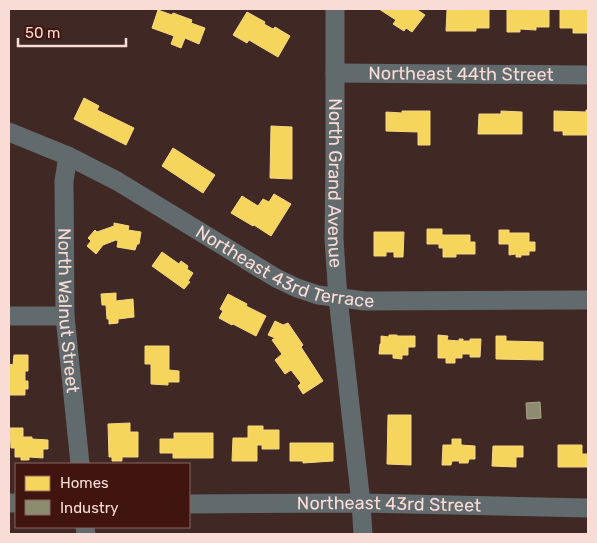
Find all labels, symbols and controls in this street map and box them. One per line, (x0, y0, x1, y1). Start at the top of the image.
scale bar (18, 15, 125, 47)
text: 50 m (25, 24, 60, 42)
street label: Northeast 44th Street (368, 62, 554, 86)
street label: North Grand Avenue (323, 98, 347, 269)
street label: Northeast 43rd Terrace (192, 221, 374, 312)
street label: North Walnut Street (53, 228, 84, 394)
legend (15, 463, 190, 528)
text: Homes (60, 474, 109, 492)
street label: Northeast 43rd Street (297, 492, 481, 517)
text: Industry (60, 499, 119, 517)

